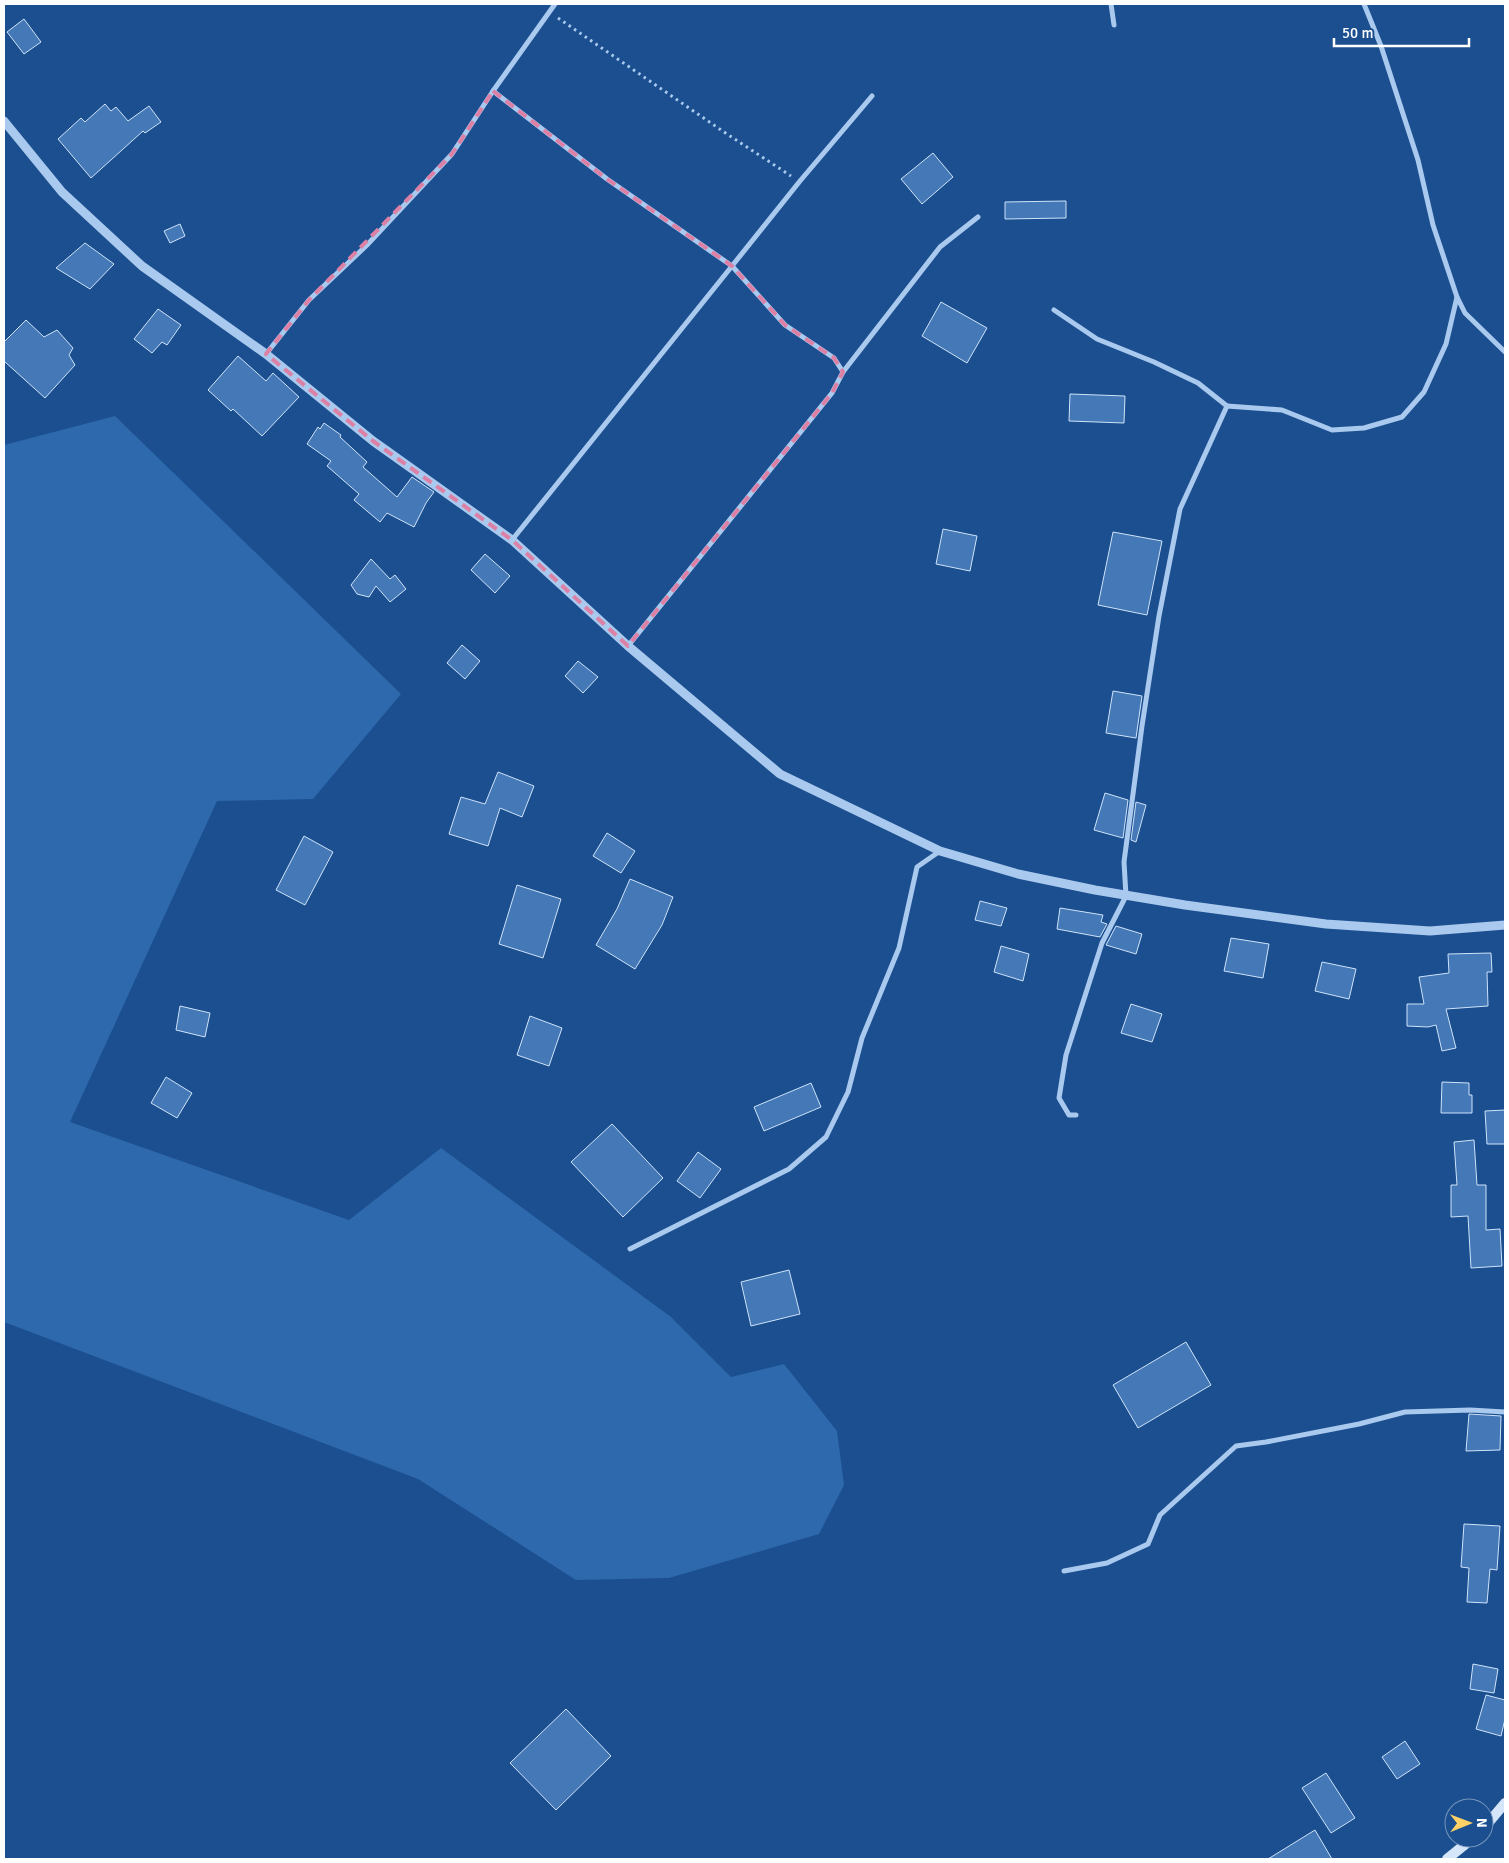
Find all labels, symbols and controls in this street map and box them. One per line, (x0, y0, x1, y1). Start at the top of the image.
scale bar (1334, 15, 1469, 47)
text: 50 m (1342, 24, 1373, 42)
north arrow (1444, 1798, 1494, 1848)
text: N (1473, 1818, 1490, 1828)

